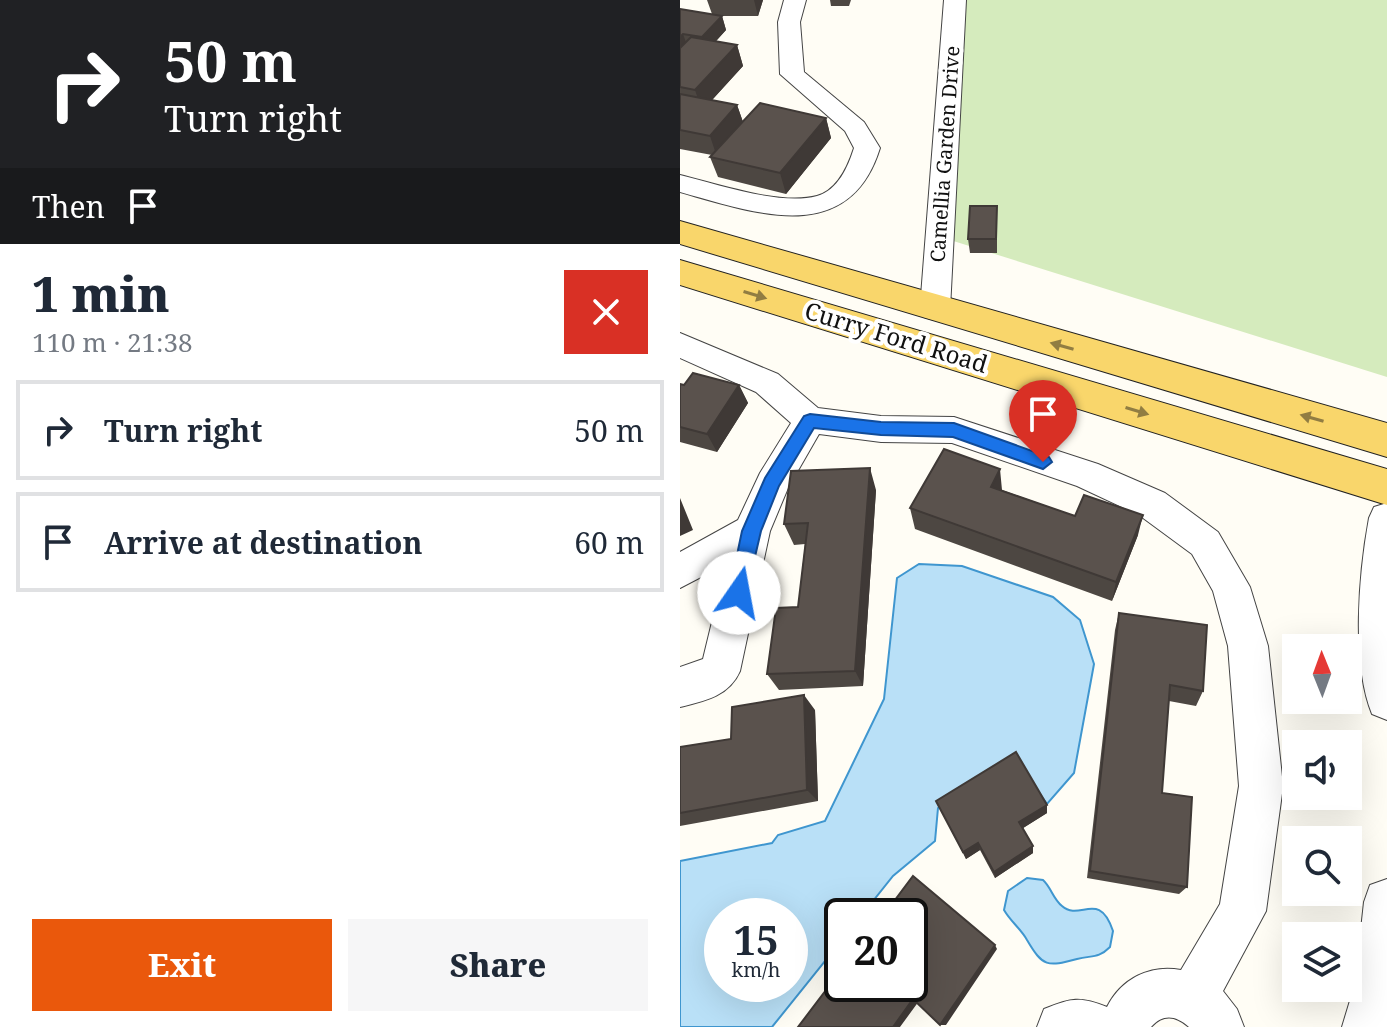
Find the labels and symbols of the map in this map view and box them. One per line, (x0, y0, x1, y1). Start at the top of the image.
street label: Camellia Garden Drive (923, 45, 966, 263)
one-way arrow (743, 289, 767, 302)
street label: Curry Ford Road (801, 293, 992, 380)
one-way arrow (1050, 339, 1074, 352)
pin (1009, 380, 1077, 462)
one-way arrow (1126, 405, 1150, 418)
one-way arrow (1300, 411, 1324, 424)
position arrow (697, 551, 781, 635)
north arrow (1282, 634, 1362, 714)
speed limit sign: 20 (824, 898, 928, 1002)

